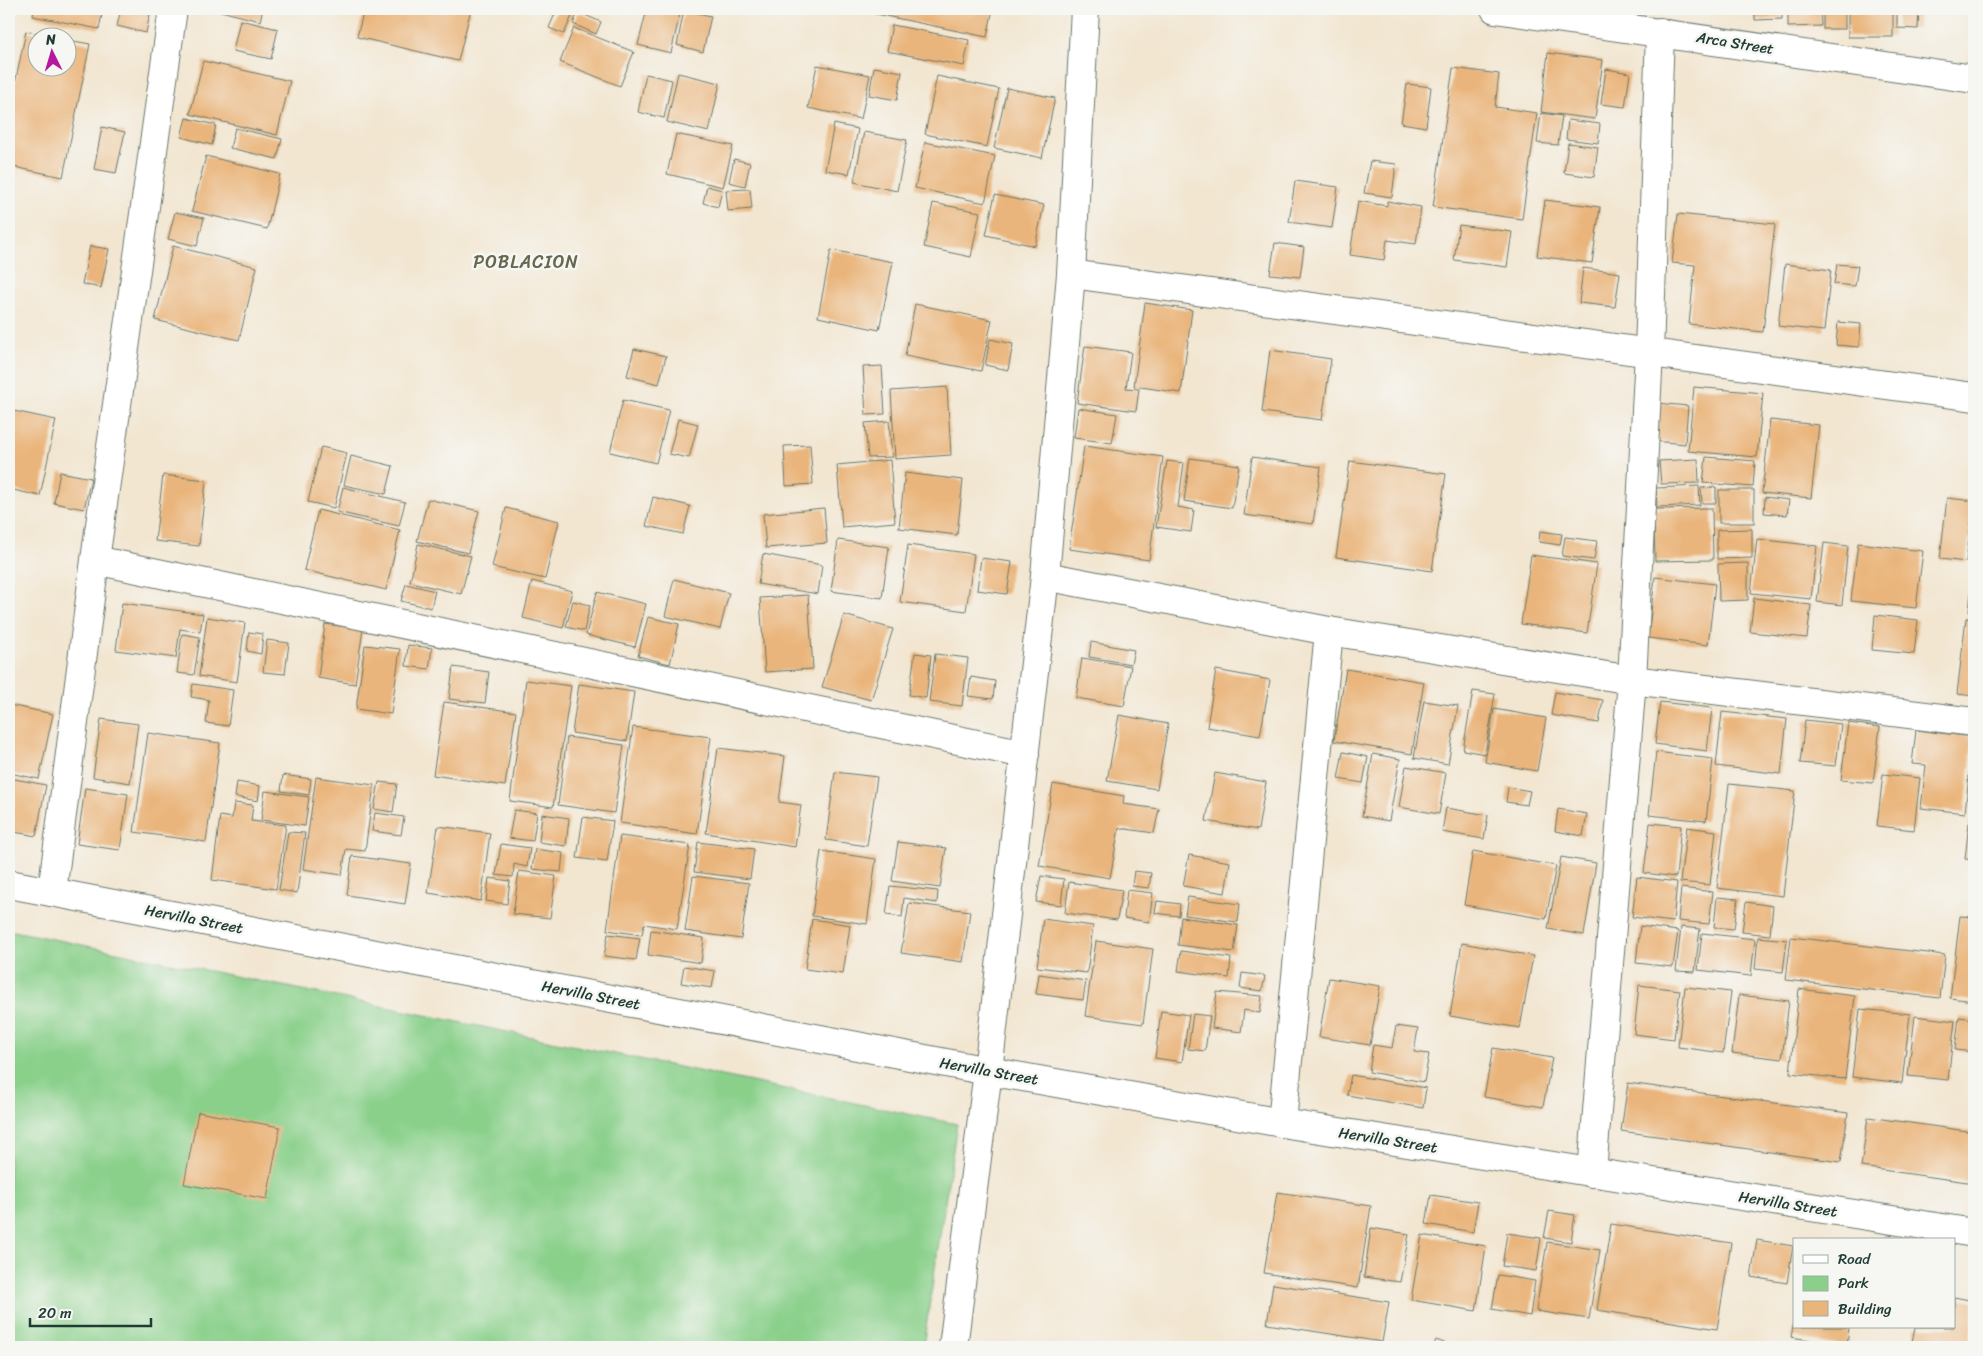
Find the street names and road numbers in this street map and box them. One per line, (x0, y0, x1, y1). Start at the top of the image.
street label: Arca Street (1693, 24, 1776, 62)
street label: Hervilla Street (143, 897, 246, 941)
street label: Hervilla Street (540, 973, 643, 1017)
street label: Hervilla Street (938, 1050, 1041, 1093)
street label: Hervilla Street (1337, 1119, 1440, 1161)
street label: Hervilla Street (1737, 1183, 1840, 1225)

